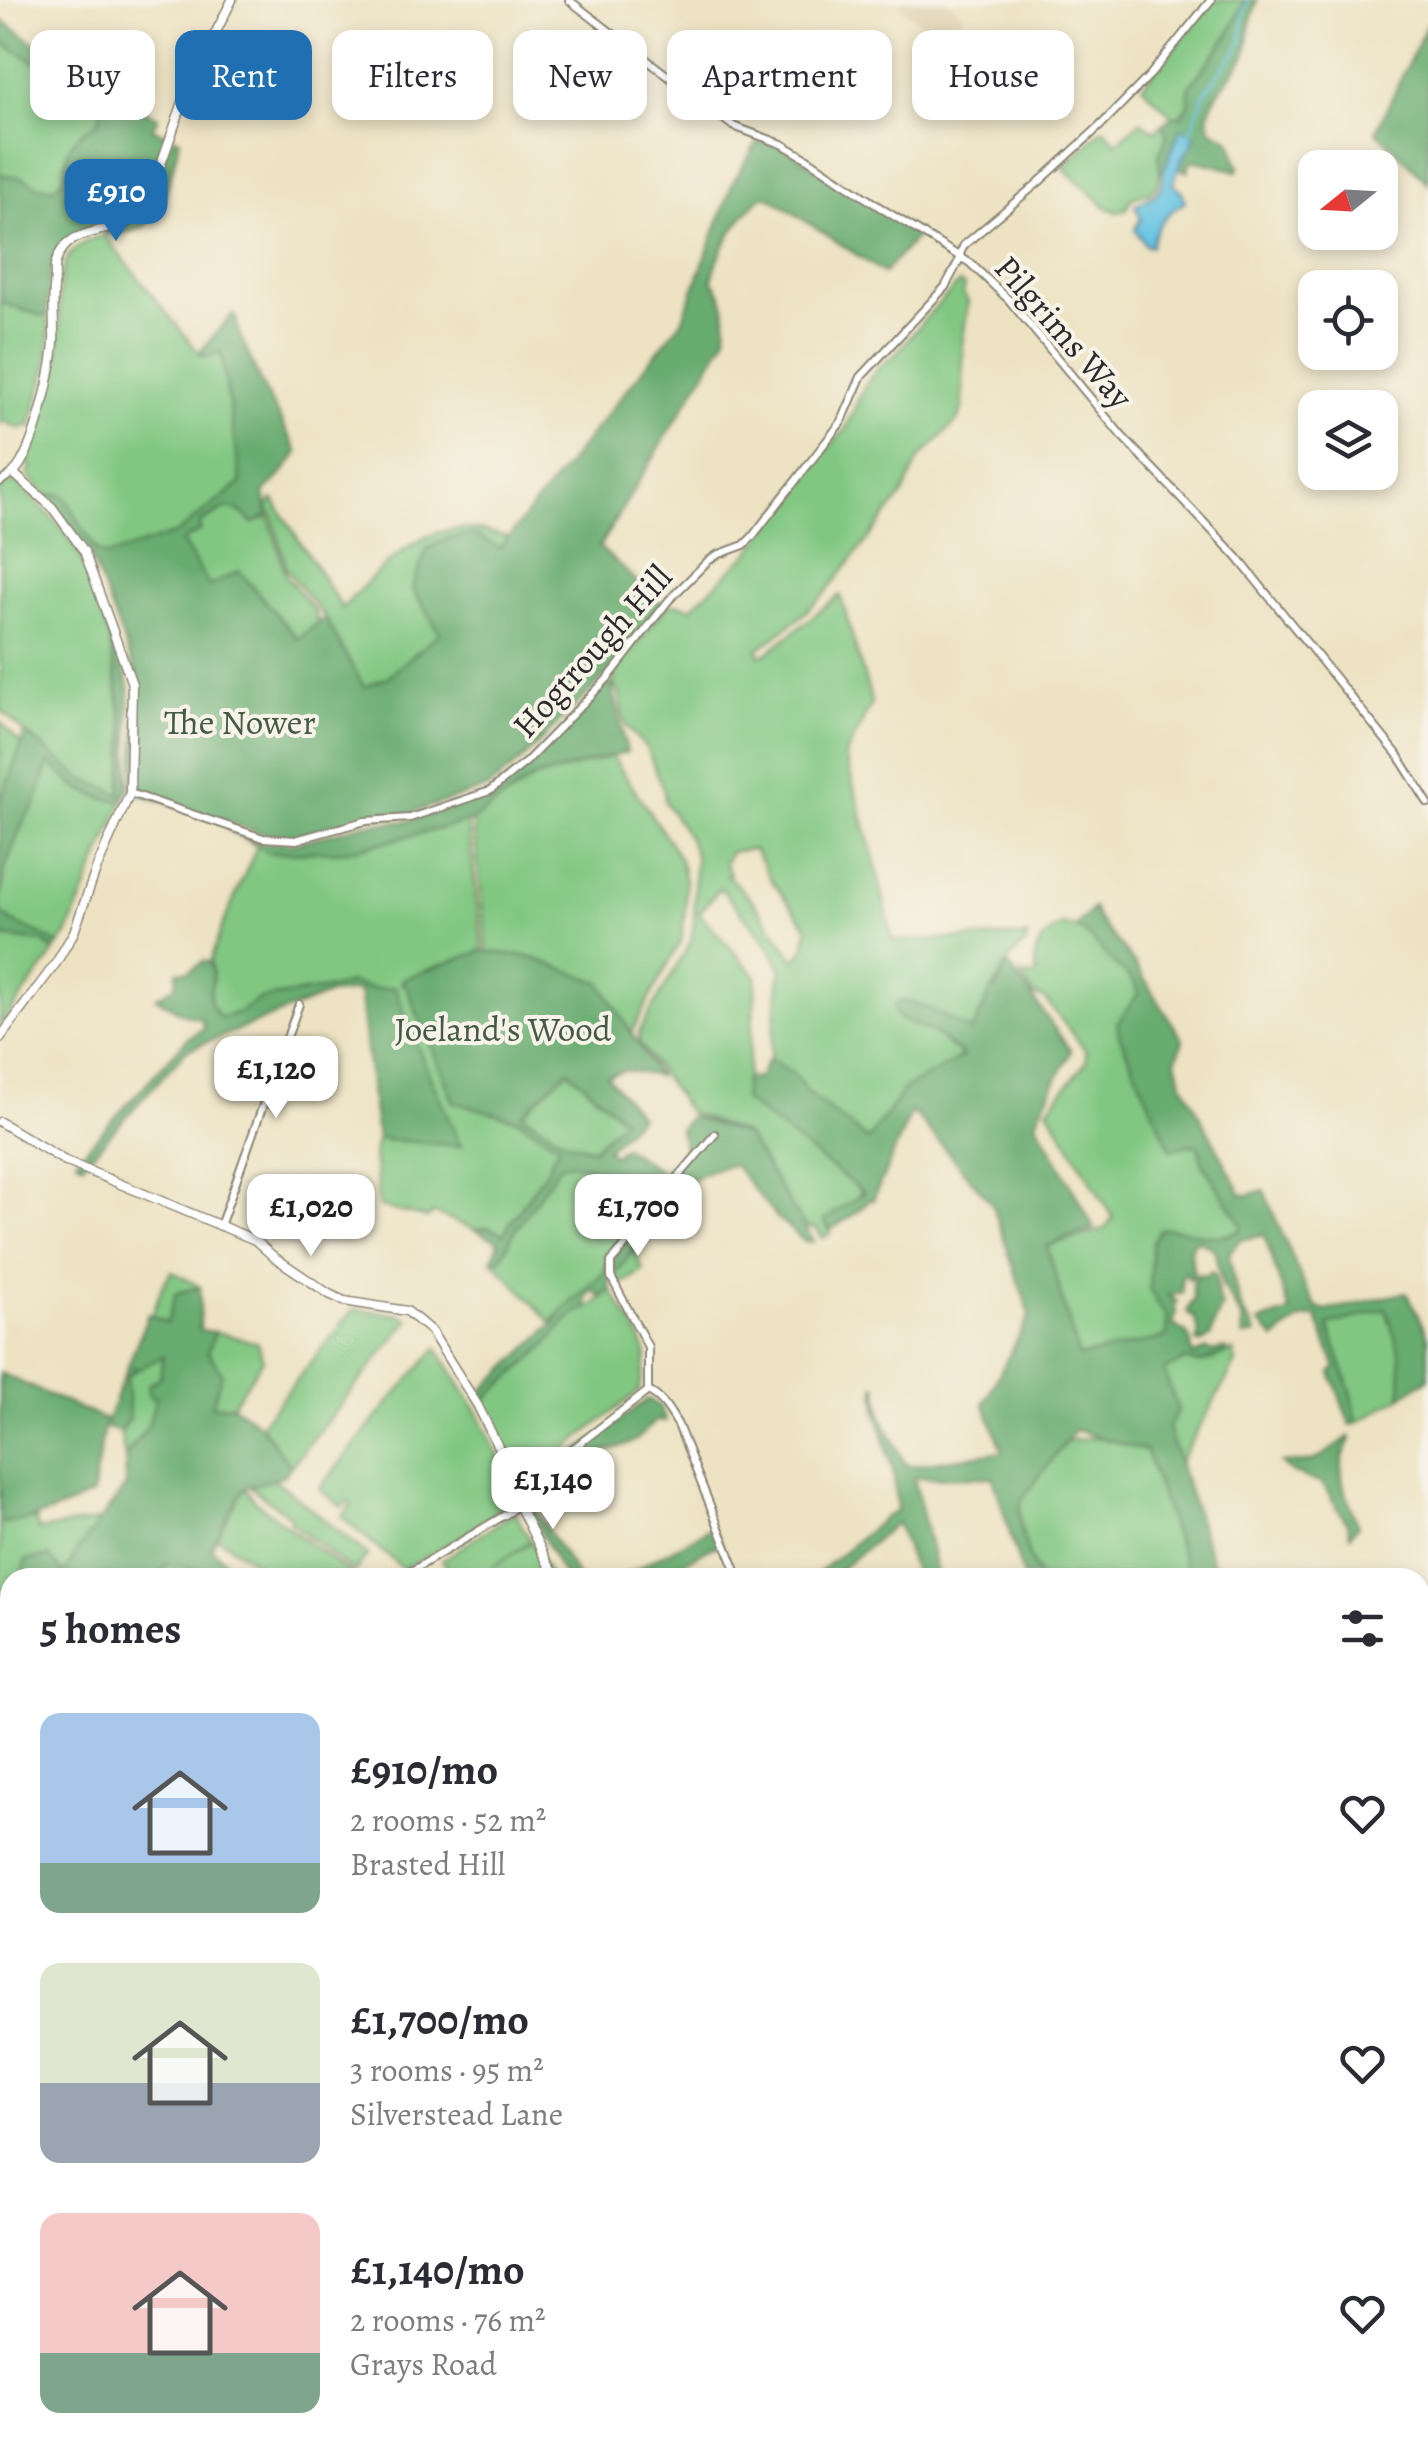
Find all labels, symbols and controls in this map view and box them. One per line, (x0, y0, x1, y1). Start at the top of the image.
chip: Buy (30, 30, 155, 120)
chip: Rent (175, 30, 312, 120)
chip: Filters (332, 30, 493, 120)
chip: New (513, 30, 647, 120)
chip: Apartment (667, 30, 892, 120)
chip: House (912, 30, 1074, 120)
north arrow (1298, 150, 1398, 250)
map controls (1298, 150, 1398, 490)
pin: £910 (57, 159, 175, 244)
text: £910 (87, 169, 145, 213)
street label: Pilgrims Way (984, 245, 1144, 419)
button: locate (1298, 270, 1398, 370)
button: layers (1298, 390, 1398, 490)
street label: Hogtrough Hill (501, 554, 683, 748)
park label: The Nower (164, 698, 316, 746)
park label: Joeland's Wood (395, 1005, 612, 1053)
pin: £1,120 (195, 1036, 357, 1121)
text: £1,120 (236, 1046, 316, 1090)
pin: £1,020 (230, 1174, 392, 1259)
pin: £1,700 (557, 1174, 719, 1259)
text: £1,020 (269, 1184, 353, 1228)
text: £1,700 (597, 1184, 679, 1228)
pin: £1,140 (472, 1447, 634, 1532)
text: £1,140 (513, 1457, 593, 1501)
text: 5 homes (40, 1600, 181, 1657)
icon: filters (1335, 1601, 1390, 1656)
text: £910/mo (350, 1741, 498, 1798)
icon: home (120, 1753, 240, 1873)
icon: heart (1335, 1786, 1390, 1841)
text: 2 rooms · 52 m² (350, 1798, 546, 1842)
text: Brasted Hill (350, 1842, 505, 1886)
text: £1,700/mo (350, 1991, 529, 2048)
icon: home (120, 2003, 240, 2123)
icon: heart (1335, 2036, 1390, 2091)
text: 3 rooms · 95 m² (350, 2048, 544, 2092)
text: Silverstead Lane (350, 2092, 563, 2136)
text: £1,140/mo (350, 2241, 525, 2298)
icon: home (120, 2253, 240, 2373)
icon: heart (1335, 2286, 1390, 2341)
text: 2 rooms · 76 m² (350, 2298, 546, 2342)
text: Grays Road (350, 2342, 497, 2386)

